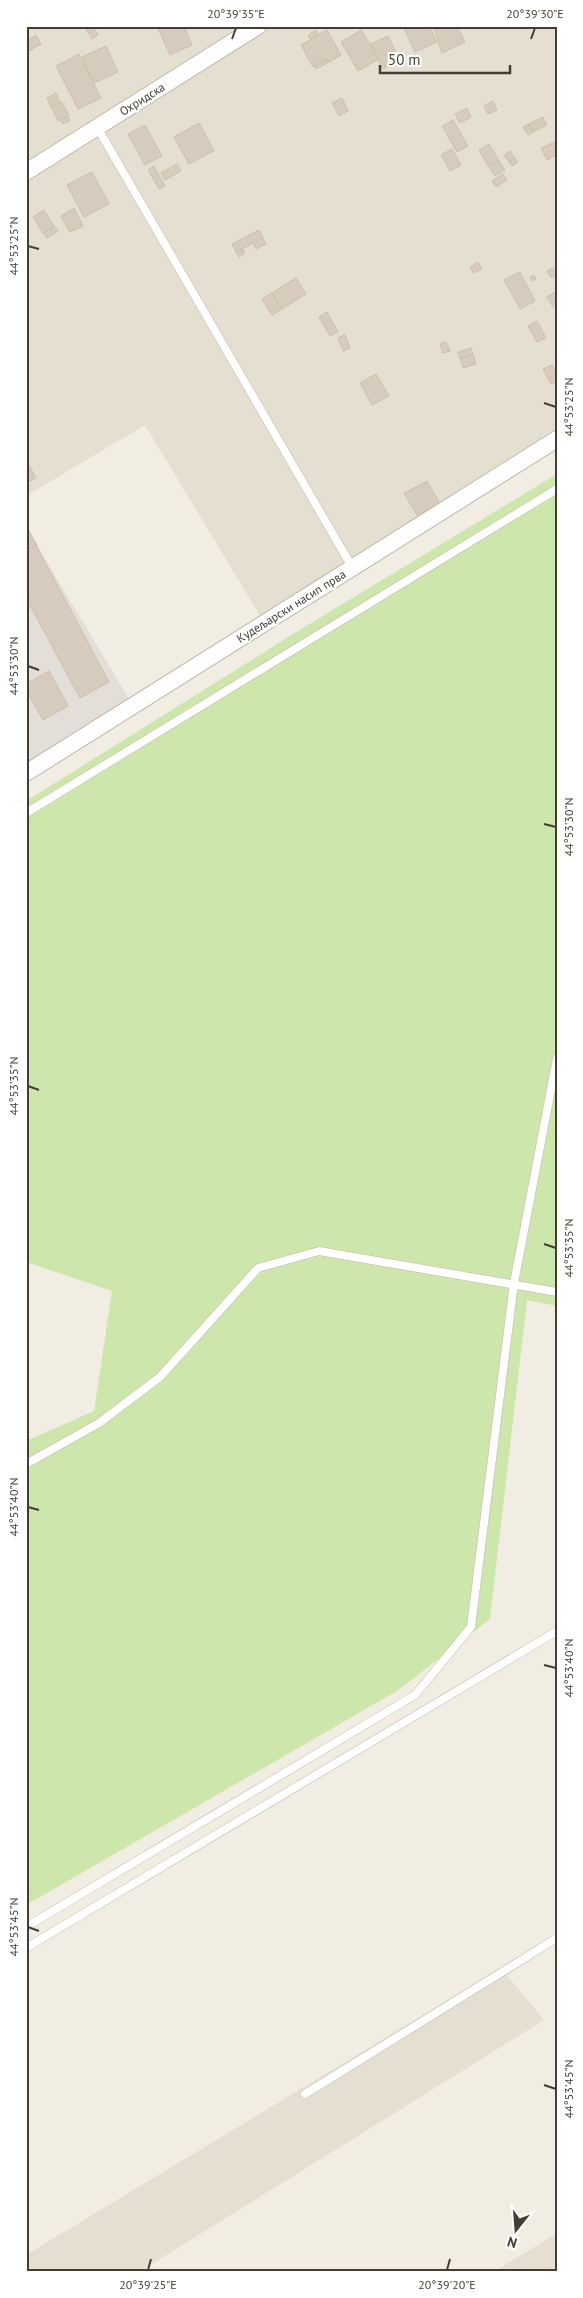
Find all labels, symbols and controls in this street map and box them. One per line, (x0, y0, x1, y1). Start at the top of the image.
text: 20°39'35"E (207, 6, 265, 21)
text: 20°39'30"E (506, 6, 564, 21)
scale bar (380, 42, 510, 74)
text: 50 m (388, 50, 421, 69)
street label: Охридска (117, 79, 168, 119)
text: 44°53'25"N (6, 216, 21, 276)
text: 44°53'25"N (561, 377, 576, 437)
street label: Кудељарски насип прва (234, 566, 348, 646)
text: 44°53'30"N (6, 636, 21, 696)
text: 44°53'30"N (561, 797, 576, 857)
text: 44°53'35"N (6, 1056, 21, 1116)
text: 44°53'35"N (561, 1218, 576, 1278)
text: 44°53'40"N (6, 1477, 21, 1537)
text: 44°53'40"N (561, 1638, 576, 1698)
text: 44°53'45"N (6, 1897, 21, 1957)
text: 44°53'45"N (561, 2059, 576, 2119)
north arrow (490, 2206, 540, 2256)
text: N (505, 2232, 519, 2252)
text: 20°39'25"E (119, 2277, 177, 2292)
text: 20°39'20"E (418, 2277, 476, 2292)

